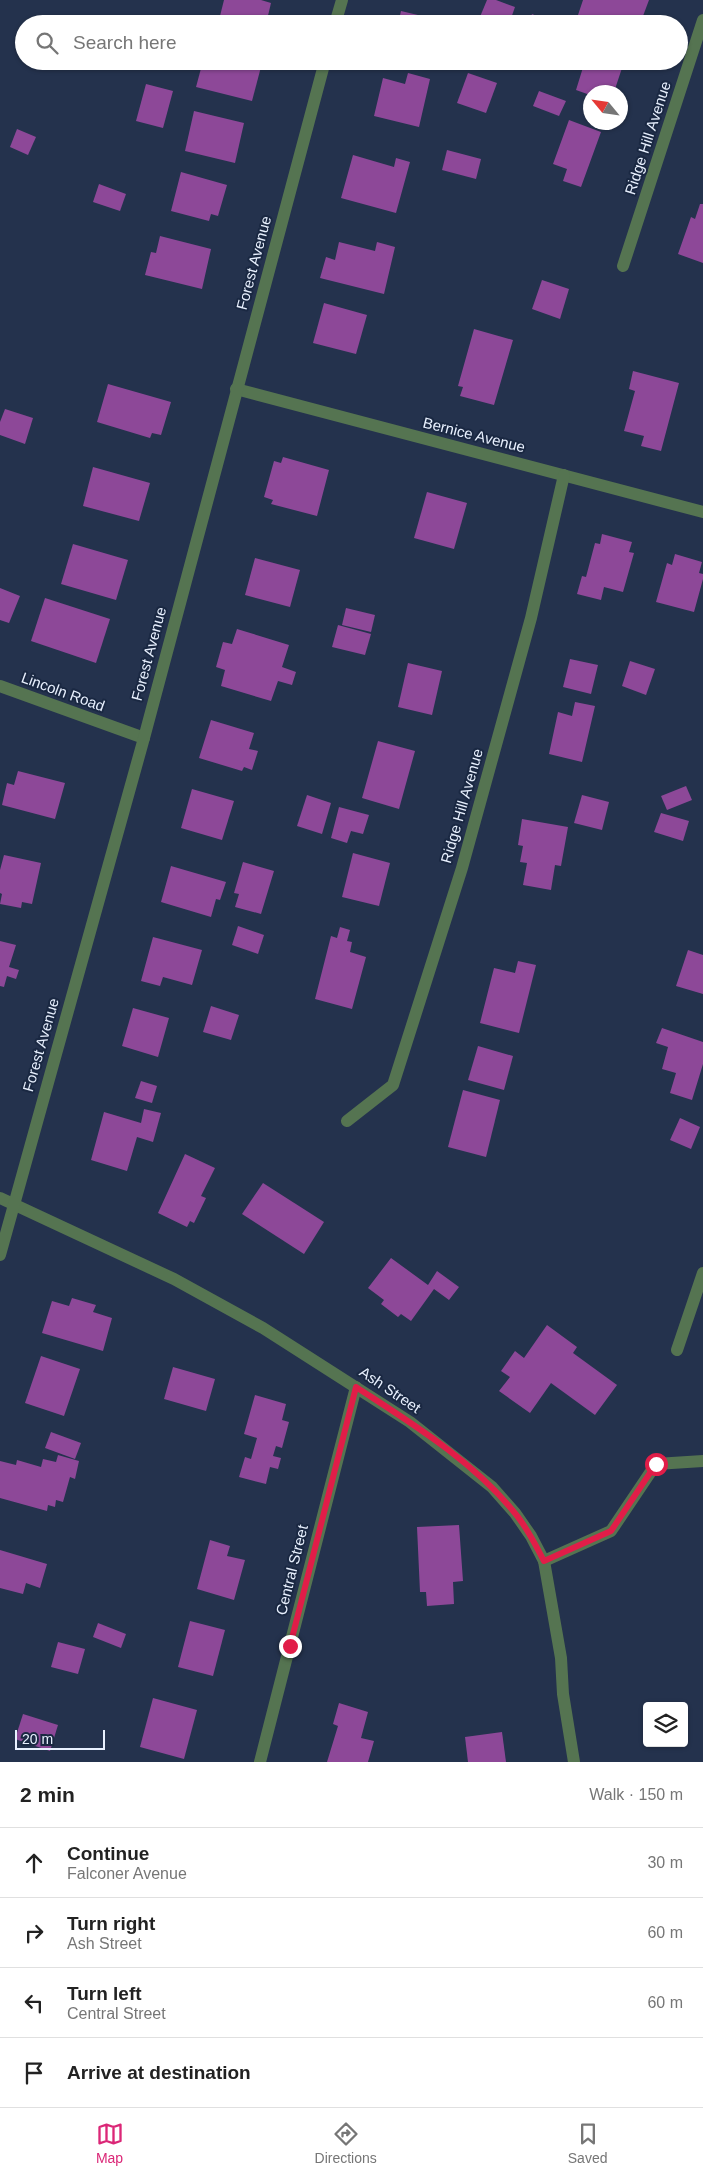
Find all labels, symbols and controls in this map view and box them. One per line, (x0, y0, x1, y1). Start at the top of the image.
search box (15, 15, 688, 70)
icon: search (33, 29, 61, 57)
text: Search here (73, 32, 177, 53)
street label: Ridge Hill Avenue (621, 79, 674, 197)
north arrow (583, 85, 628, 130)
street label: Forest Avenue (233, 214, 274, 312)
street label: Bernice Avenue (421, 414, 527, 455)
street label: Forest Avenue (128, 605, 169, 703)
street label: Lincoln Road (19, 669, 107, 714)
street label: Ridge Hill Avenue (437, 747, 486, 865)
street label: Forest Avenue (19, 996, 62, 1094)
street label: Ash Street (356, 1363, 425, 1417)
route start (645, 1453, 668, 1476)
street label: Central Street (272, 1522, 311, 1617)
route end (279, 1635, 302, 1658)
map controls (643, 1702, 688, 1747)
button: layers (643, 1702, 688, 1747)
scale bar (15, 1727, 105, 1750)
text: 20 m (22, 1731, 53, 1747)
text: 2 min (20, 1783, 75, 1806)
text: Walk · 150 m (589, 1786, 683, 1803)
text: Continue (67, 1843, 149, 1864)
icon: ahead (20, 1849, 48, 1877)
text: 30 m (647, 1854, 683, 1871)
text: Falconer Avenue (67, 1865, 187, 1882)
text: Turn right (67, 1913, 155, 1934)
icon: right (20, 1919, 48, 1947)
text: 60 m (647, 1924, 683, 1941)
text: Ash Street (67, 1935, 142, 1952)
text: Turn left (67, 1983, 142, 2004)
icon: left (20, 1989, 48, 2017)
text: 60 m (647, 1994, 683, 2011)
text: Central Street (67, 2005, 166, 2022)
icon: arrive (20, 2059, 48, 2087)
text: Arrive at destination (67, 2062, 251, 2083)
tab: Map (96, 2120, 124, 2166)
tab: Directions (315, 2120, 377, 2166)
tab: Saved (568, 2120, 607, 2166)

